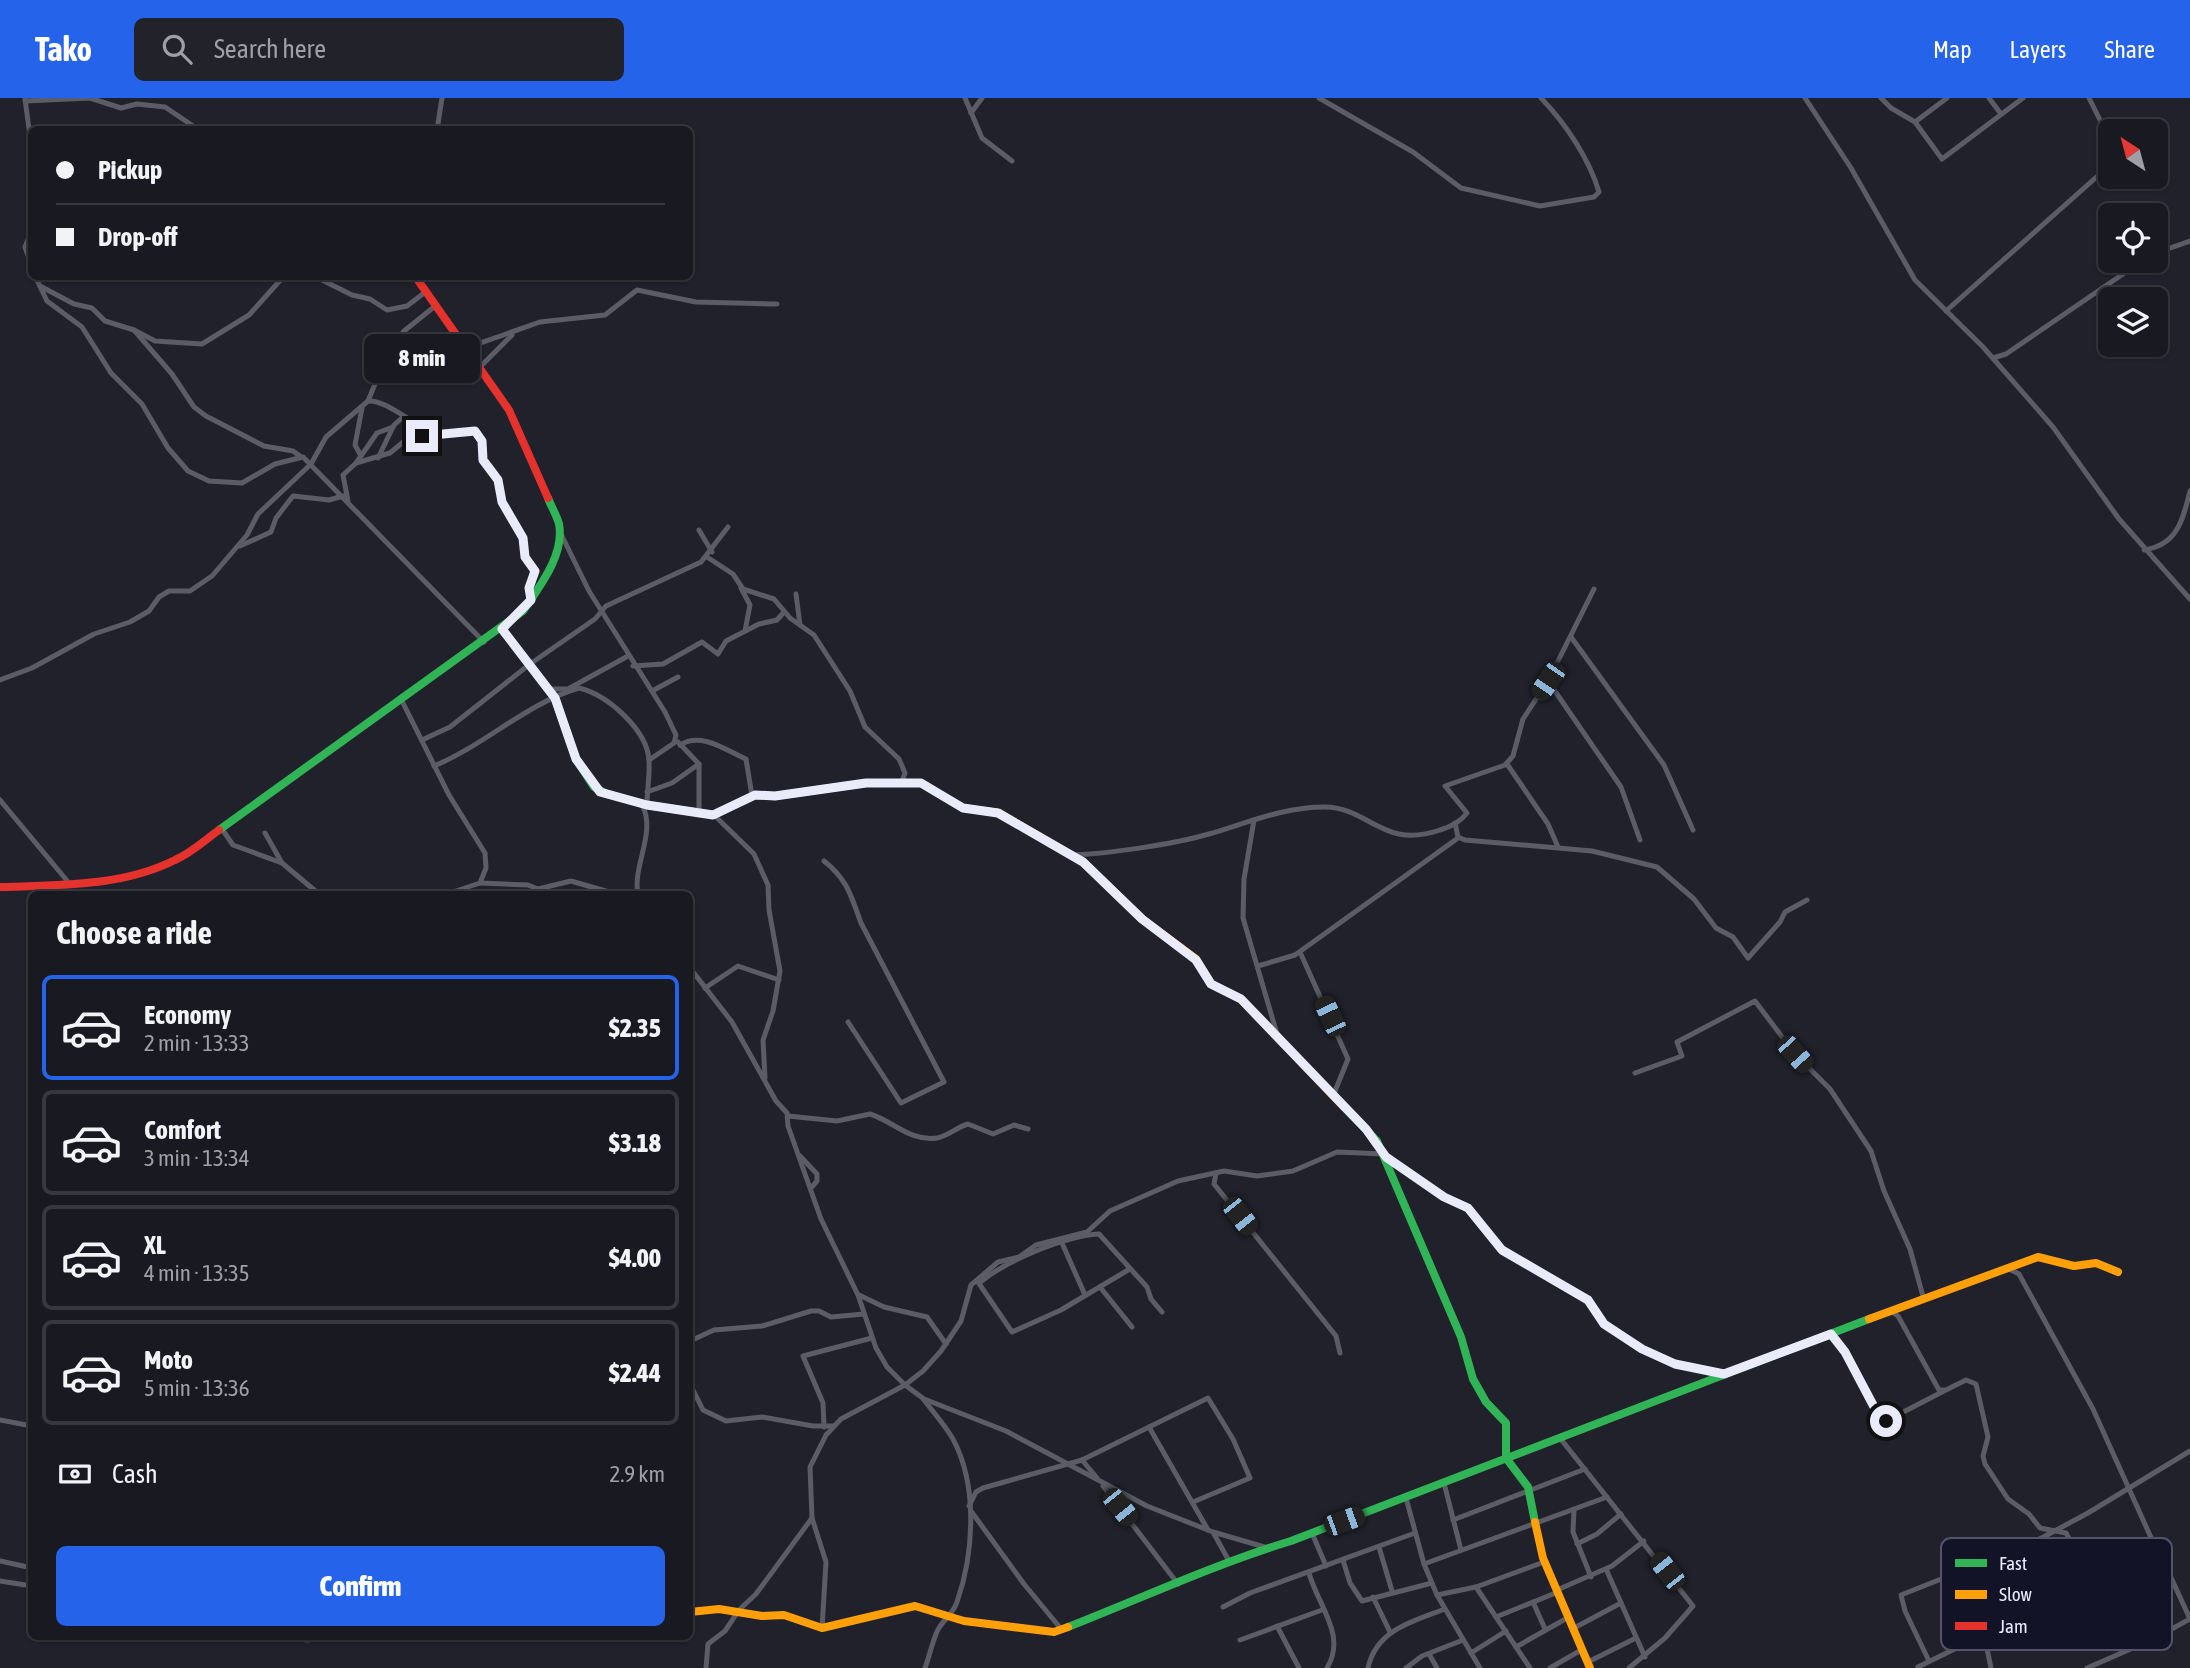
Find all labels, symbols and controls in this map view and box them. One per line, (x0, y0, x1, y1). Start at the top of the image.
search box (134, 18, 624, 81)
text: Tako (35, 30, 92, 68)
icon: search (158, 30, 196, 68)
text: Search here (214, 34, 326, 64)
text: Map (1933, 36, 1972, 63)
text: Layers (2010, 36, 2066, 63)
text: Share (2104, 36, 2155, 63)
north arrow (2098, 119, 2168, 189)
map controls (2098, 119, 2168, 357)
text: Pickup (98, 155, 162, 185)
button: locate (2098, 203, 2168, 273)
text: Drop-off (98, 222, 178, 252)
button: layers (2098, 287, 2168, 357)
callout: 8 min (364, 334, 480, 384)
text: 8 min (399, 345, 445, 371)
route end (406, 420, 438, 452)
car (1528, 658, 1569, 704)
text: Choose a ride (56, 914, 212, 951)
car (1312, 993, 1349, 1039)
icon: car (60, 996, 123, 1059)
text: Economy (144, 1000, 231, 1030)
text: $2.35 (609, 1013, 661, 1043)
text: 2 min · 13:33 (144, 1030, 250, 1056)
car (1774, 1031, 1817, 1077)
icon: car (60, 1111, 123, 1174)
text: Comfort (144, 1115, 221, 1145)
text: $3.18 (609, 1128, 661, 1158)
text: 3 min · 13:34 (144, 1145, 250, 1171)
car (1219, 1193, 1262, 1239)
icon: car (60, 1226, 123, 1289)
text: XL (144, 1230, 166, 1260)
text: $4.00 (609, 1243, 661, 1273)
text: 4 min · 13:35 (144, 1260, 250, 1286)
icon: car (60, 1341, 123, 1404)
text: Moto (144, 1345, 193, 1375)
text: $2.44 (609, 1358, 661, 1388)
text: 5 min · 13:36 (144, 1375, 250, 1401)
route start (1870, 1405, 1902, 1437)
icon: cash (56, 1455, 94, 1493)
text: Cash (112, 1459, 158, 1489)
text: 2.9 km (609, 1461, 665, 1487)
car (1099, 1484, 1142, 1530)
car (1321, 1504, 1368, 1538)
legend (1941, 1538, 2172, 1650)
button: Confirm (56, 1546, 665, 1626)
car (1646, 1548, 1689, 1594)
text: Fast (1999, 1552, 2027, 1574)
text: Slow (1999, 1583, 2033, 1605)
text: Jam (1999, 1615, 2028, 1637)

